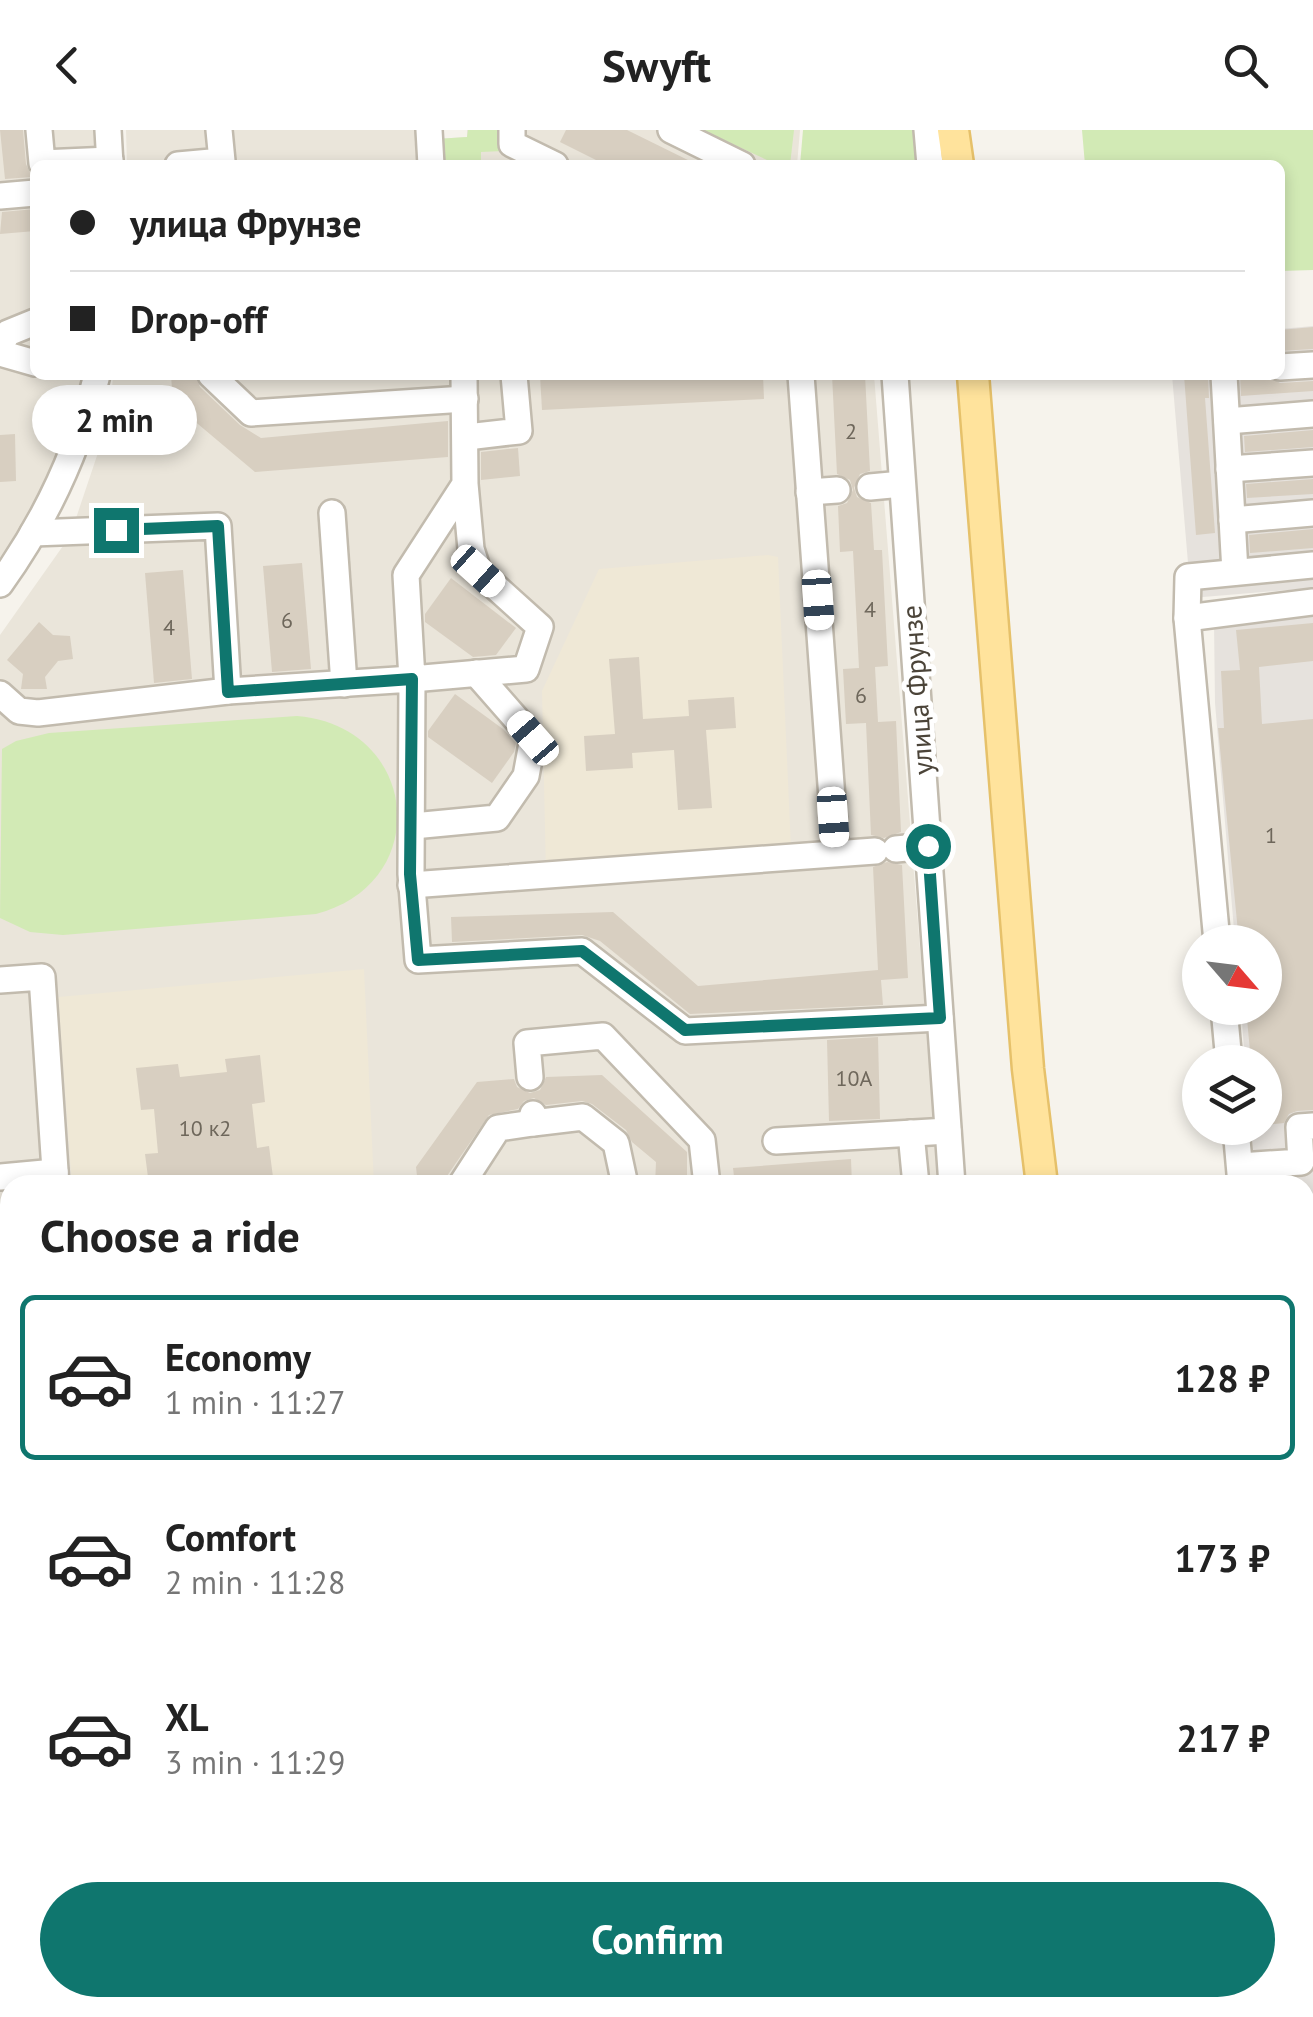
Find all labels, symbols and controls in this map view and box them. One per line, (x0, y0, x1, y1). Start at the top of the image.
text: Swyft (602, 36, 711, 94)
icon: back (40, 38, 95, 93)
icon: search (1218, 38, 1273, 93)
text: улица Фрунзе (130, 198, 362, 247)
text: Drop-off (130, 294, 267, 343)
callout: 2 min (34, 385, 198, 455)
text: 2 min (75, 399, 154, 441)
house number: 2 (845, 417, 857, 445)
route end (94, 508, 139, 553)
car (446, 540, 510, 602)
car (801, 569, 835, 631)
house number: 4 (864, 595, 876, 623)
street label: улица Фрунзе (892, 604, 941, 776)
house number: 6 (281, 606, 293, 634)
house number: 4 (163, 613, 175, 641)
house number: 6 (855, 681, 867, 709)
car (502, 706, 564, 770)
car (816, 786, 850, 848)
house number: 1 (1265, 821, 1277, 849)
route start (906, 824, 951, 869)
north arrow (1182, 925, 1282, 1025)
map controls (1182, 925, 1282, 1145)
button: layers (1182, 1045, 1282, 1145)
house number: 10А (836, 1064, 873, 1092)
house number: 10 к2 (179, 1114, 231, 1142)
text: Choose a ride (40, 1206, 300, 1264)
text: Economy (165, 1332, 311, 1381)
icon: car (45, 1333, 135, 1423)
text: 128 ₽ (1174, 1353, 1270, 1402)
text: 1 min · 11:27 (165, 1381, 345, 1423)
text: Comfort (165, 1512, 296, 1561)
icon: car (45, 1513, 135, 1603)
text: 173 ₽ (1174, 1533, 1270, 1582)
text: 2 min · 11:28 (165, 1561, 345, 1603)
text: XL (165, 1692, 209, 1741)
icon: car (45, 1693, 135, 1783)
text: 217 ₽ (1176, 1713, 1270, 1762)
text: 3 min · 11:29 (165, 1741, 345, 1783)
button: Confirm (40, 1882, 1275, 1997)

